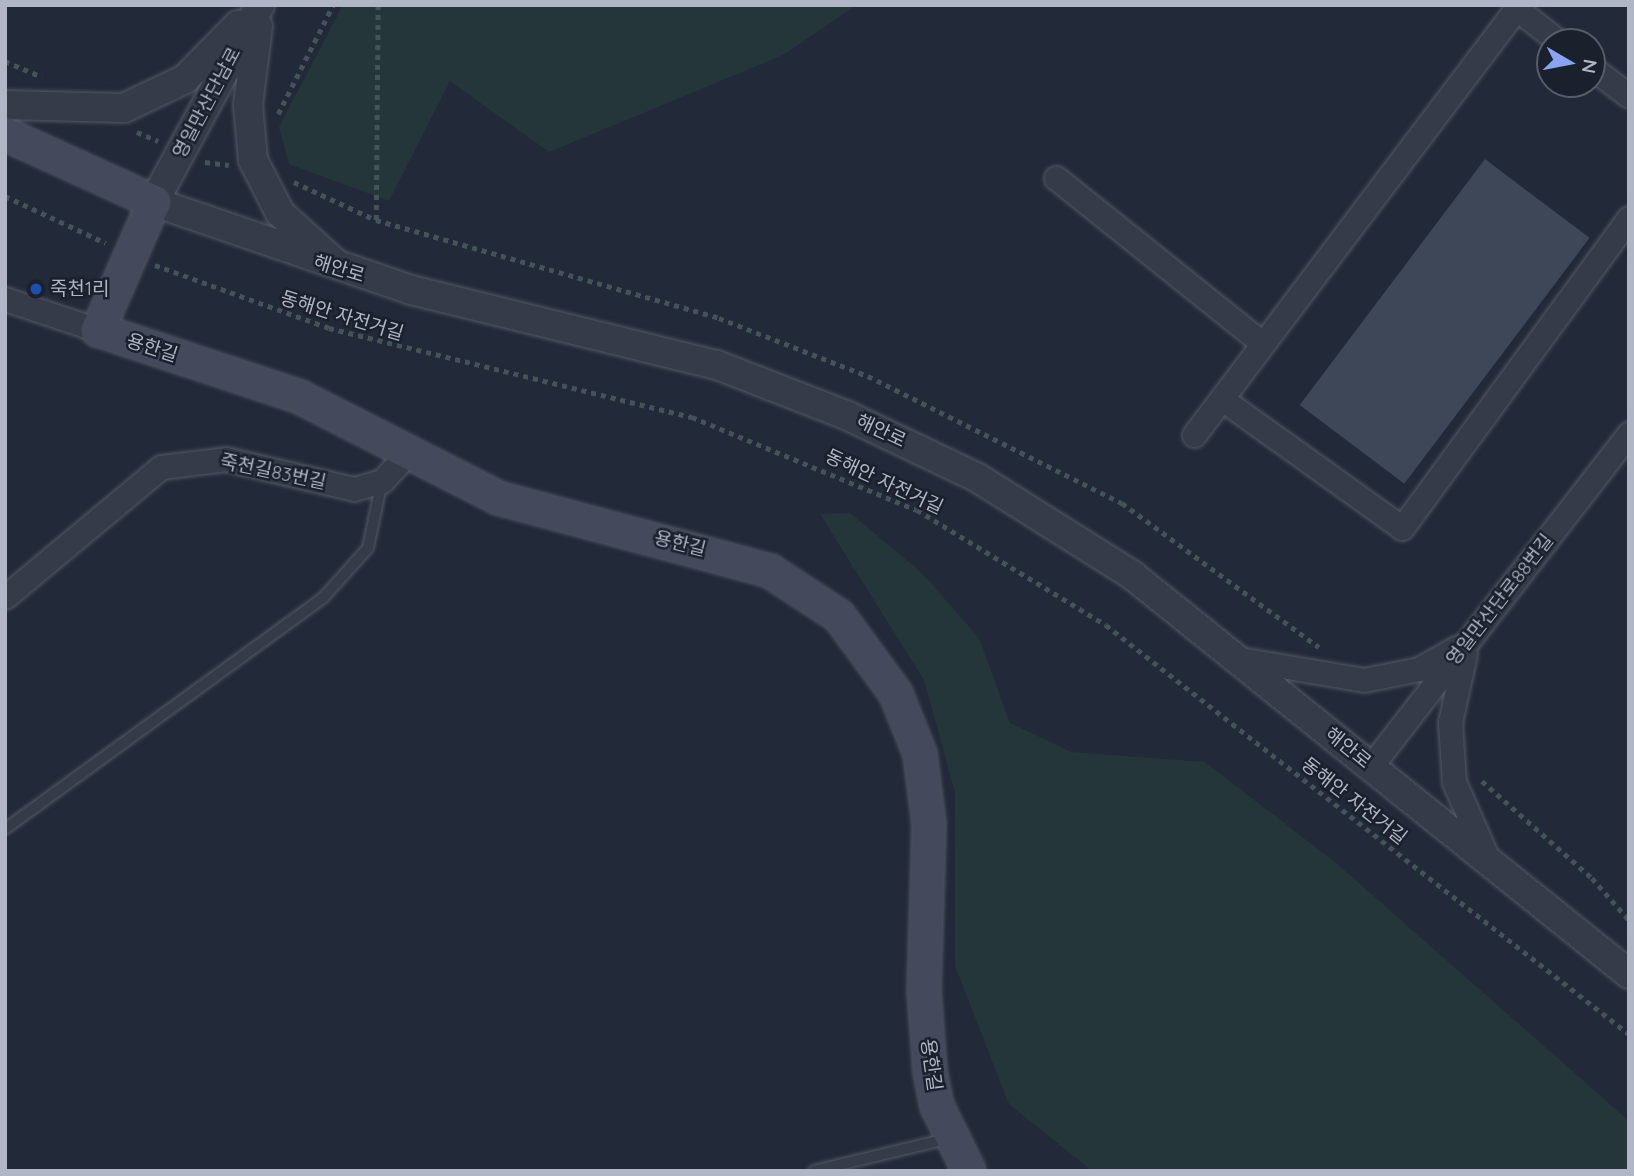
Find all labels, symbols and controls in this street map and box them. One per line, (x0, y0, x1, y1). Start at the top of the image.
north arrow (1536, 28, 1606, 98)
street label: 영일만산단남로 (168, 44, 246, 162)
text: N (1577, 57, 1603, 75)
street label: 해안로 (311, 250, 367, 288)
place label: 죽천1리 (50, 278, 109, 300)
marker: 죽천1리 (28, 281, 44, 297)
street label: 동해안 자전거길 (278, 286, 406, 346)
street label: 용한길 (124, 329, 180, 367)
street label: 해안로 (852, 410, 910, 452)
street label: 동해안 자전거길 (821, 445, 947, 519)
street label: 죽천길83번길 (218, 450, 328, 494)
street label: 용한길 (652, 527, 708, 561)
street label: 영일만산단로88번길 (1442, 530, 1558, 670)
street label: 해안로 (1320, 723, 1376, 773)
street label: 동해안 자전거길 (1297, 753, 1411, 849)
street label: 용한길 (916, 1037, 946, 1093)

